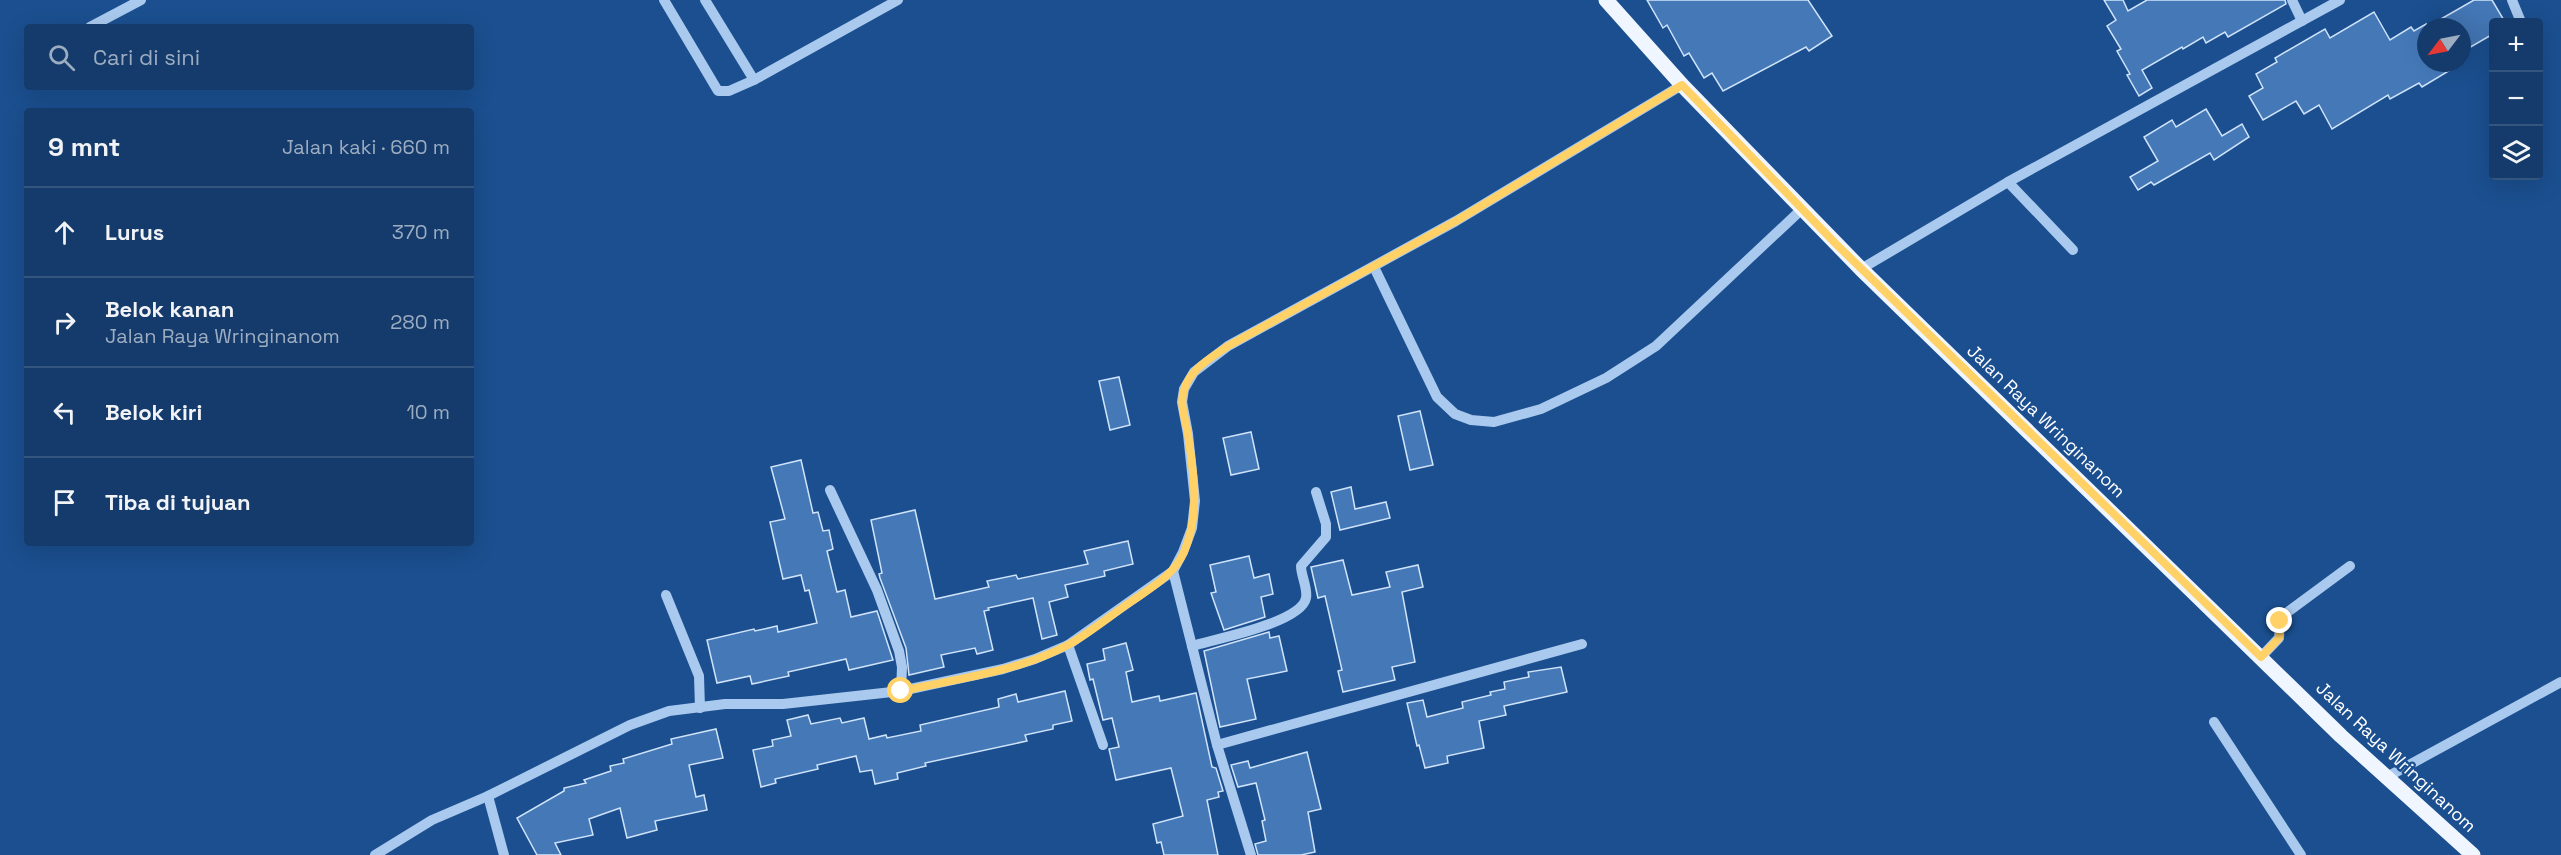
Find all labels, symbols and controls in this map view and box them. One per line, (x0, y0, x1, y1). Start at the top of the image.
north arrow (2417, 18, 2471, 72)
map controls (2489, 18, 2543, 180)
button: + (2489, 18, 2543, 72)
search box (24, 24, 474, 90)
icon: search (45, 41, 78, 74)
text: Cari di sini (93, 43, 200, 71)
button: − (2489, 72, 2543, 126)
button: layers (2489, 126, 2543, 180)
text: 9 mnt (48, 130, 120, 164)
text: Jalan kaki · 660 m (282, 134, 450, 160)
icon: ahead (48, 216, 81, 249)
text: Lurus (105, 218, 164, 246)
text: 370 m (392, 219, 450, 245)
text: Belok kanan (105, 295, 234, 323)
icon: right (48, 306, 81, 339)
text: 280 m (390, 309, 450, 335)
text: Jalan Raya Wringinanom (105, 323, 340, 349)
street label: Jalan Raya Wringinanom (1962, 339, 2130, 502)
icon: left (48, 396, 81, 429)
text: Belok kiri (105, 398, 202, 426)
text: 10 m (406, 399, 450, 425)
icon: arrive (48, 486, 81, 519)
text: Tiba di tujuan (105, 488, 251, 516)
route end (2266, 607, 2292, 633)
street label: Jalan Raya Wringinanom (2311, 676, 2481, 837)
route start (887, 677, 913, 703)

